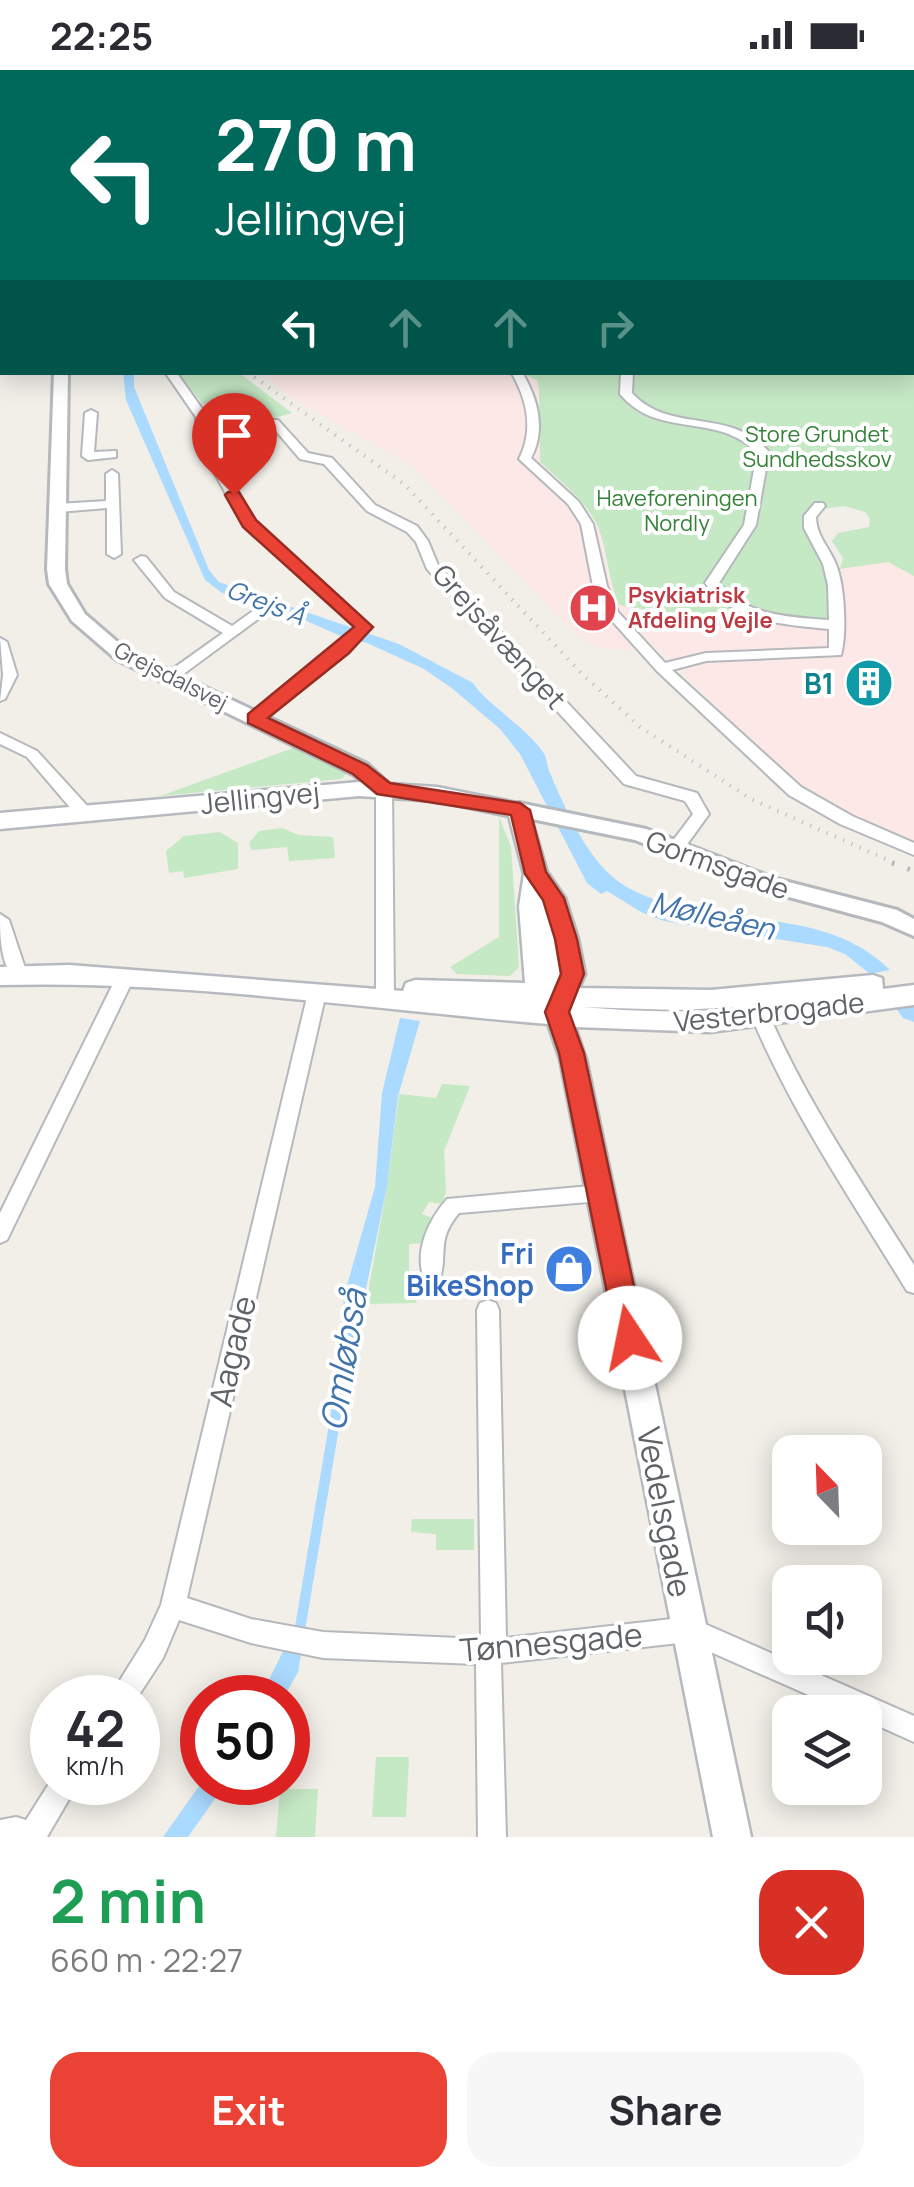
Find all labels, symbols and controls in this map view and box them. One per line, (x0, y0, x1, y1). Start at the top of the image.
text: 22:25 (50, 9, 153, 61)
text: 270 m (215, 96, 417, 192)
icon: left (50, 110, 180, 240)
text: Jellingvej (215, 187, 407, 249)
icon: left (273, 300, 328, 355)
icon: ahead (378, 300, 433, 355)
icon: ahead (483, 300, 538, 355)
icon: right (588, 300, 643, 355)
pin (192, 393, 277, 496)
icon: arrive (207, 408, 262, 463)
park label: Store Grundet Sundhedsskov (742, 419, 892, 474)
park label: Haveforeningen Nordly (597, 483, 757, 538)
street label: Grejsåvænget (425, 555, 575, 717)
water label: Grejs Å (222, 571, 311, 633)
place label: Psykiatrisk Afdeling Vejle (628, 580, 773, 635)
hospital icon: Psykiatrisk Afdeling Vejle (567, 582, 619, 634)
street label: Grejsdalsvej (109, 635, 233, 717)
building icon: B1 (843, 657, 895, 709)
place label: B1 (804, 664, 834, 702)
street label: Jellingvej (199, 772, 321, 822)
street label: Gormsgade (641, 821, 795, 907)
water label: Mølleåen (647, 881, 780, 949)
street label: Vesterbrogade (672, 982, 866, 1040)
place label: Fri BikeShop (406, 1234, 534, 1304)
shop icon: Fri BikeShop (543, 1243, 595, 1295)
water label: Omløbså (308, 1284, 378, 1434)
position arrow (578, 1286, 682, 1390)
street label: Aagade (198, 1291, 266, 1411)
street label: Vedelsgade (627, 1423, 703, 1601)
north arrow (772, 1435, 882, 1545)
map controls (772, 1435, 882, 1805)
button: sound (772, 1565, 882, 1675)
street label: Tønnesgade (458, 1612, 644, 1672)
speed limit sign: 50 (180, 1675, 310, 1805)
text: 42 (65, 1694, 125, 1762)
button: layers (772, 1695, 882, 1805)
text: km/h (66, 1748, 124, 1783)
text: 2 min (50, 1859, 206, 1941)
button: close (759, 1870, 864, 1975)
text: 660 m · 22:27 (50, 1938, 243, 1982)
button: Exit (50, 2052, 447, 2167)
button: Share (467, 2052, 864, 2167)

